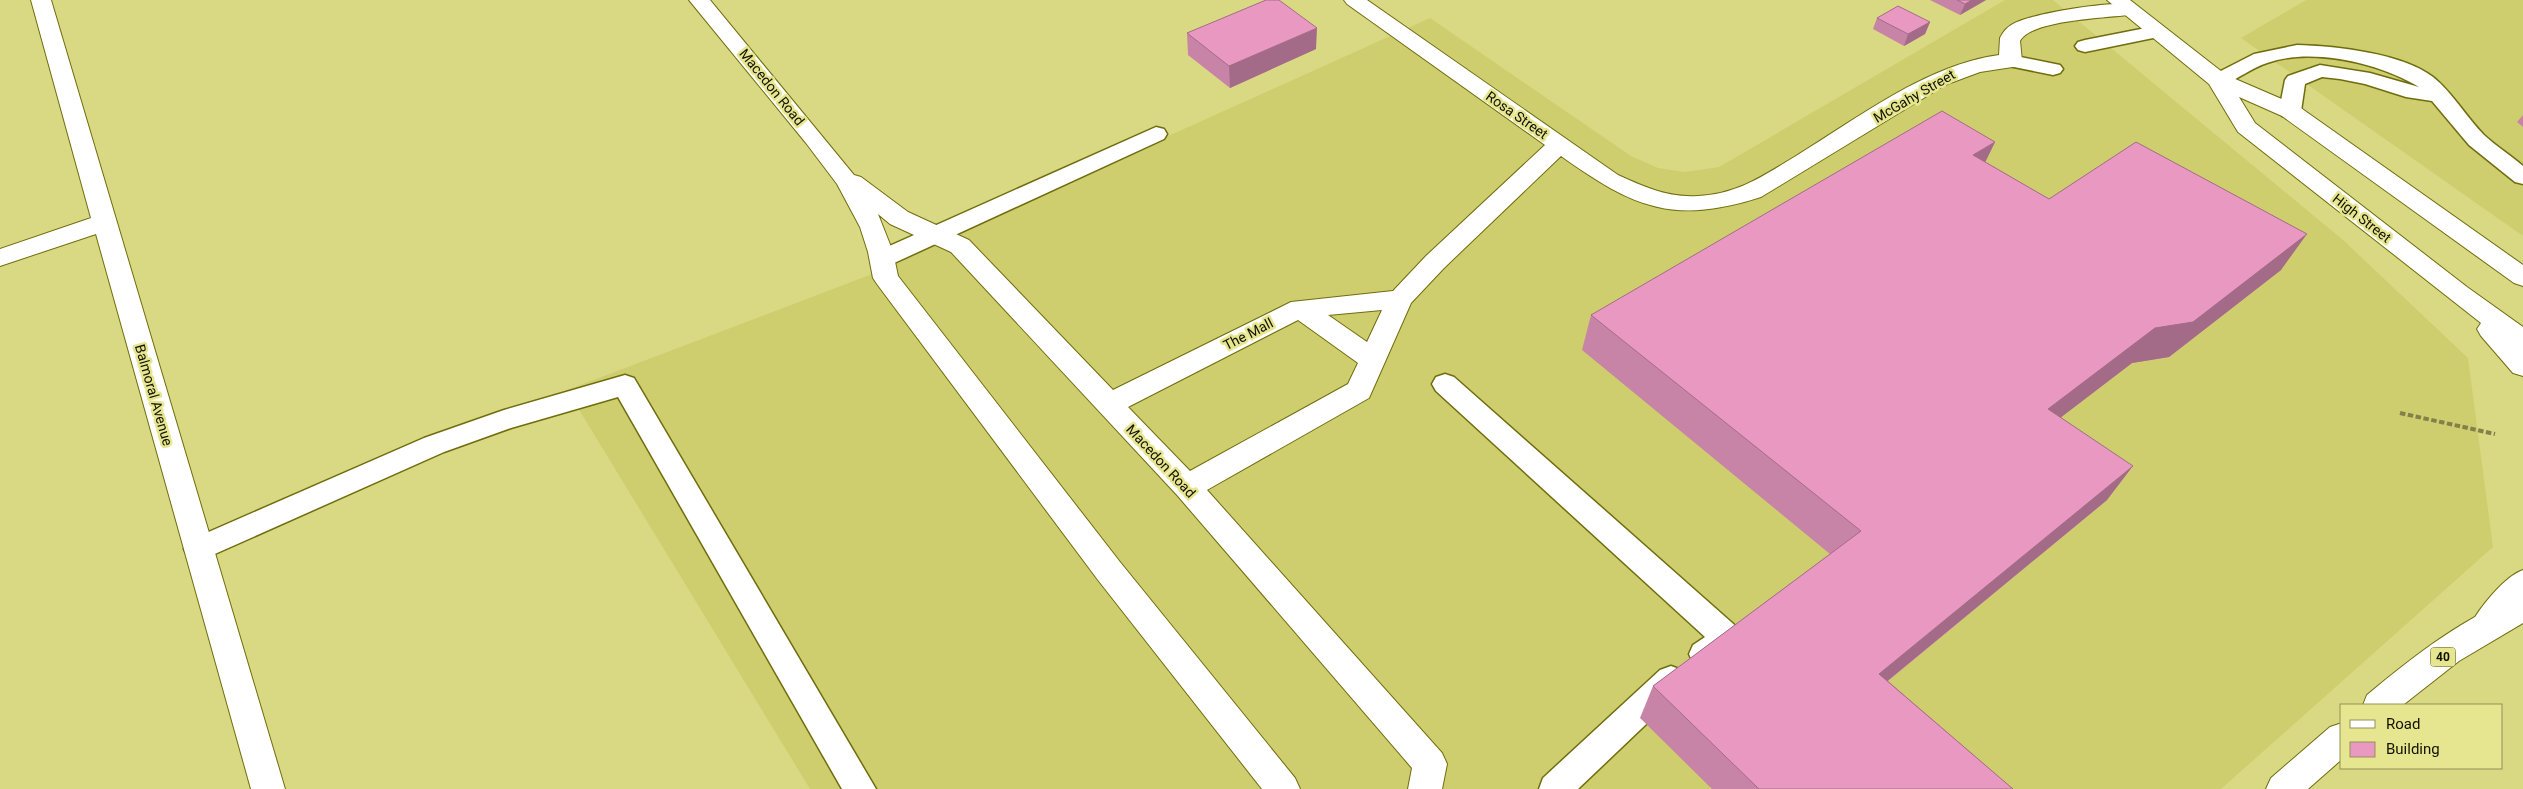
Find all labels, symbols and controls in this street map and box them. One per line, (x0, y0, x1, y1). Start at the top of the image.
street label: Macedon Road (736, 46, 808, 128)
street label: McGahy Street (1870, 66, 1958, 126)
street label: Rosa Street (1483, 88, 1551, 142)
street label: High Street (2330, 190, 2395, 246)
street label: The Mall (1220, 315, 1276, 353)
street label: Balmoral Avenue (132, 342, 176, 448)
street label: Macedon Road (1123, 421, 1199, 501)
road number: 40 (2430, 648, 2456, 666)
legend (2340, 704, 2503, 769)
text: Road (2386, 715, 2420, 733)
text: Building (2386, 740, 2440, 758)

